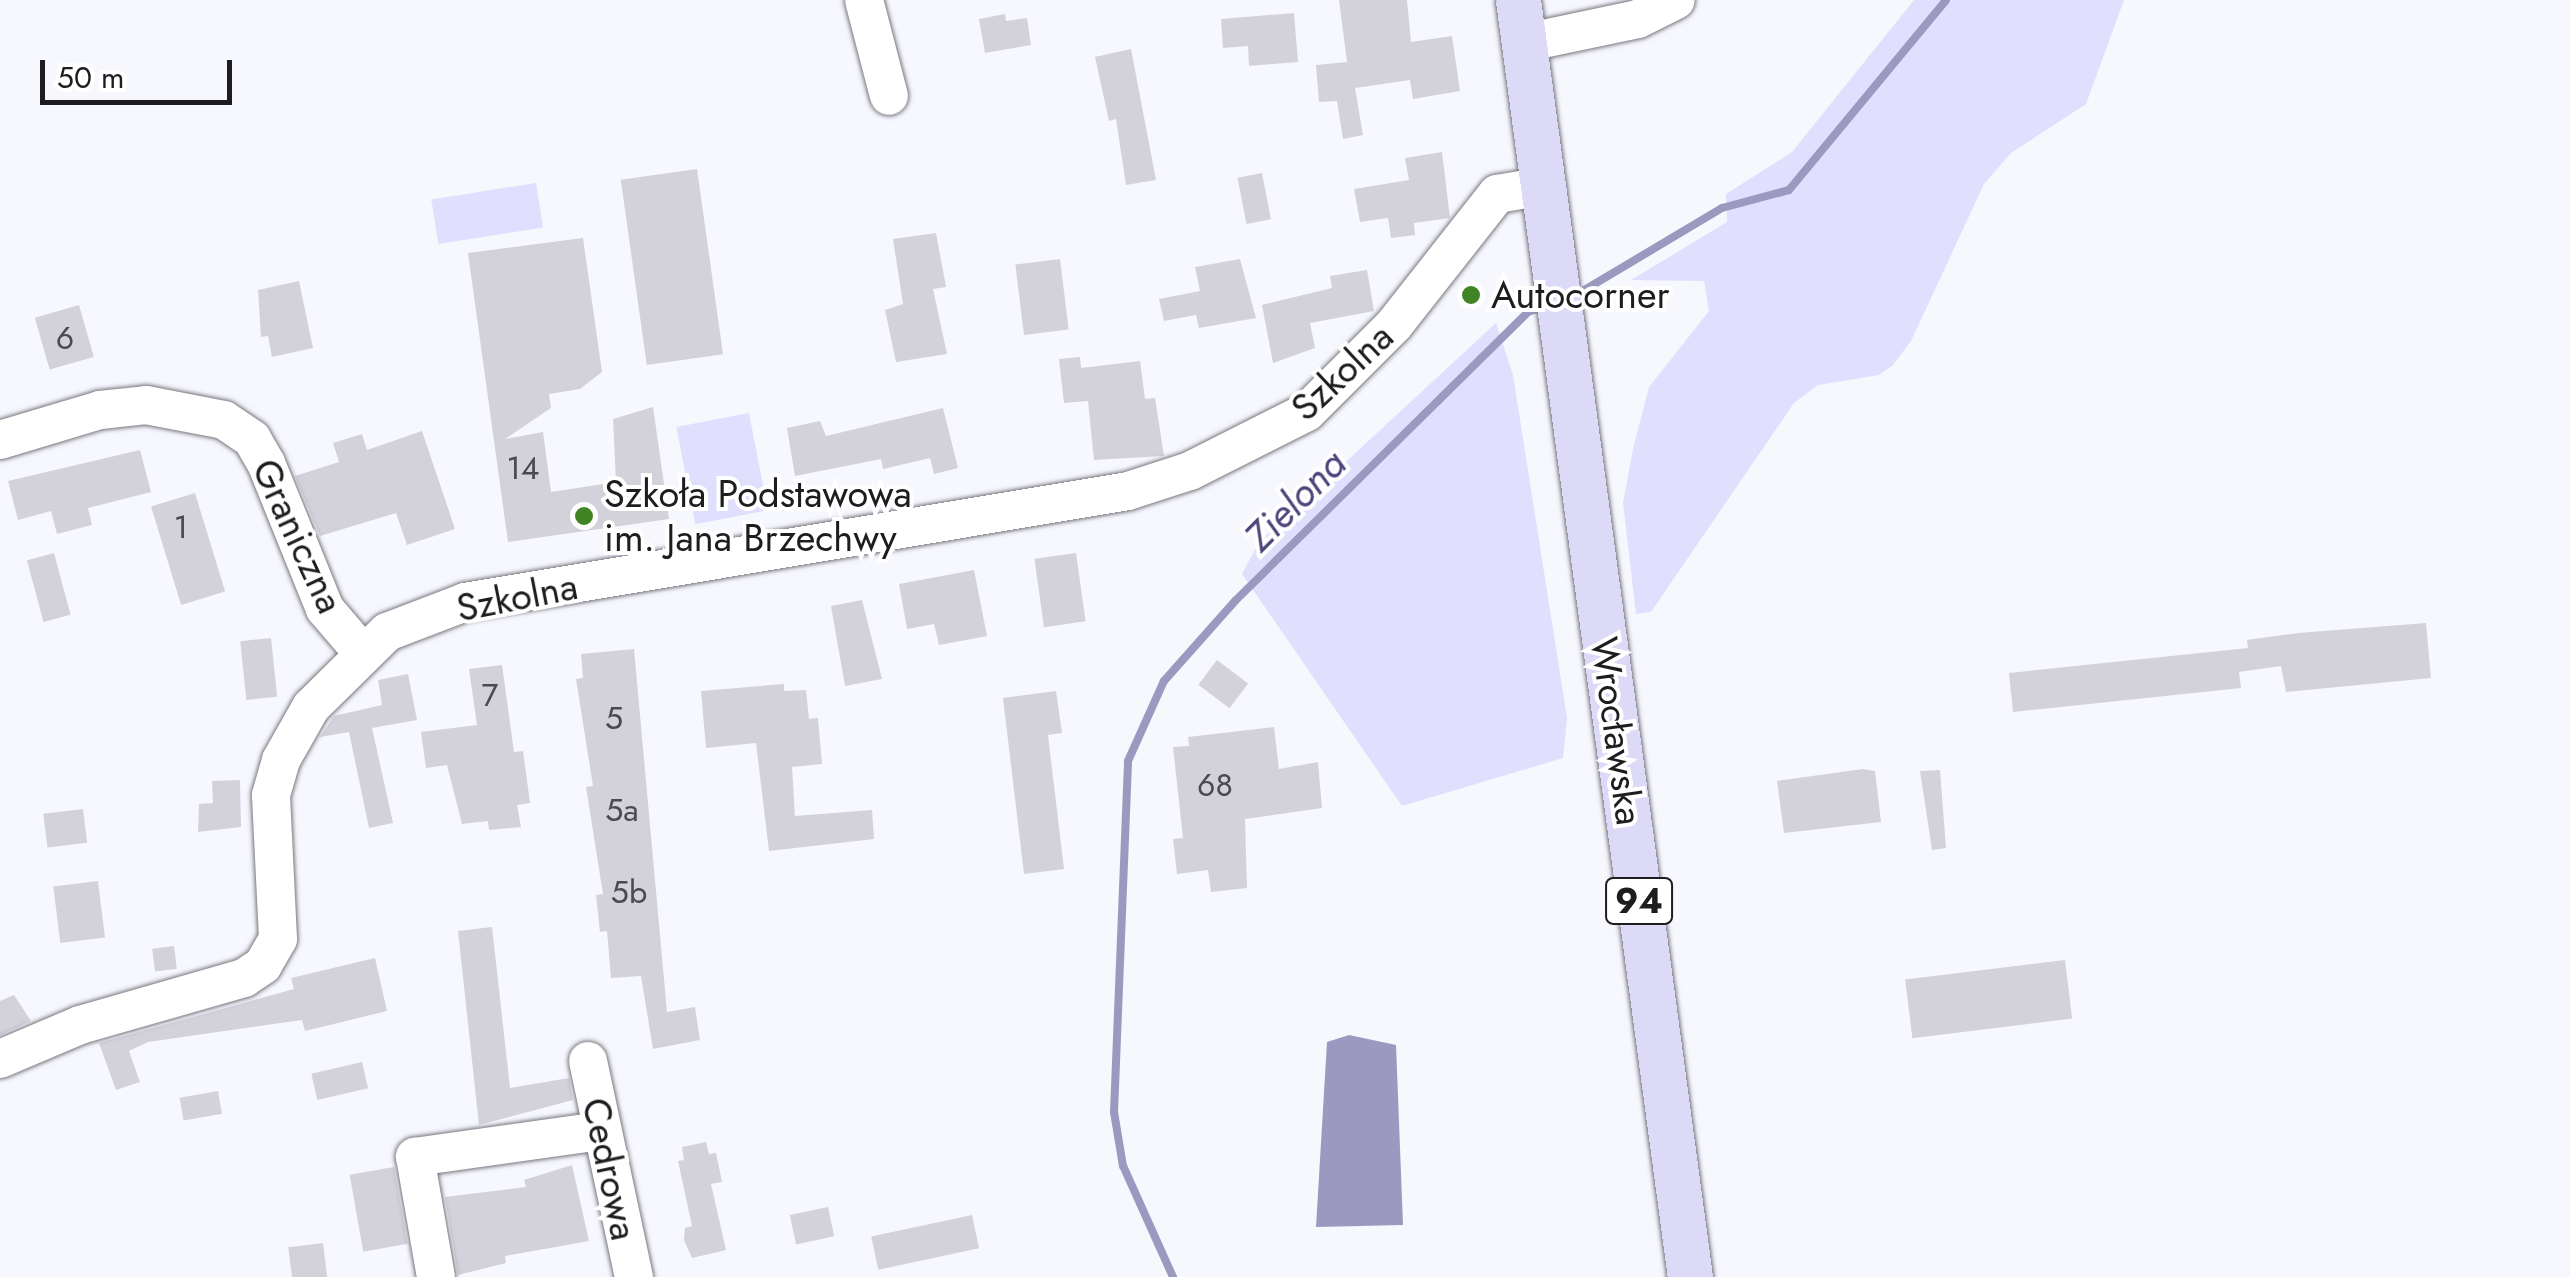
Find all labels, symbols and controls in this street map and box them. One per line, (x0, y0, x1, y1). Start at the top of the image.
scale bar (45, 40, 238, 102)
text: 50 m (57, 56, 124, 99)
place label: Autocorner (1491, 272, 1670, 318)
marker: Autocorner (1460, 284, 1482, 306)
street label: Szkolna (1282, 314, 1402, 430)
house number: 6 (56, 319, 74, 357)
water label: Zielona (1234, 439, 1356, 561)
house number: 14 (506, 449, 540, 487)
street label: Graniczna (243, 452, 353, 620)
place label: Szkoła Podstawowa im. Jana Brzechwy (604, 471, 912, 560)
marker: Szkoła Podstawowa im. Jana Brzechwy (573, 505, 595, 527)
house number: 1 (174, 508, 188, 546)
street label: Szkolna (453, 563, 581, 631)
street label: Wrocławska (1581, 634, 1653, 828)
house number: 7 (482, 676, 498, 714)
house number: 5 (605, 699, 623, 737)
house number: 68 (1197, 766, 1233, 804)
house number: 5a (605, 791, 639, 829)
road number: 94 (1604, 871, 1674, 931)
house number: 5b (611, 873, 647, 911)
street label: Cedrowa (573, 1094, 647, 1244)

